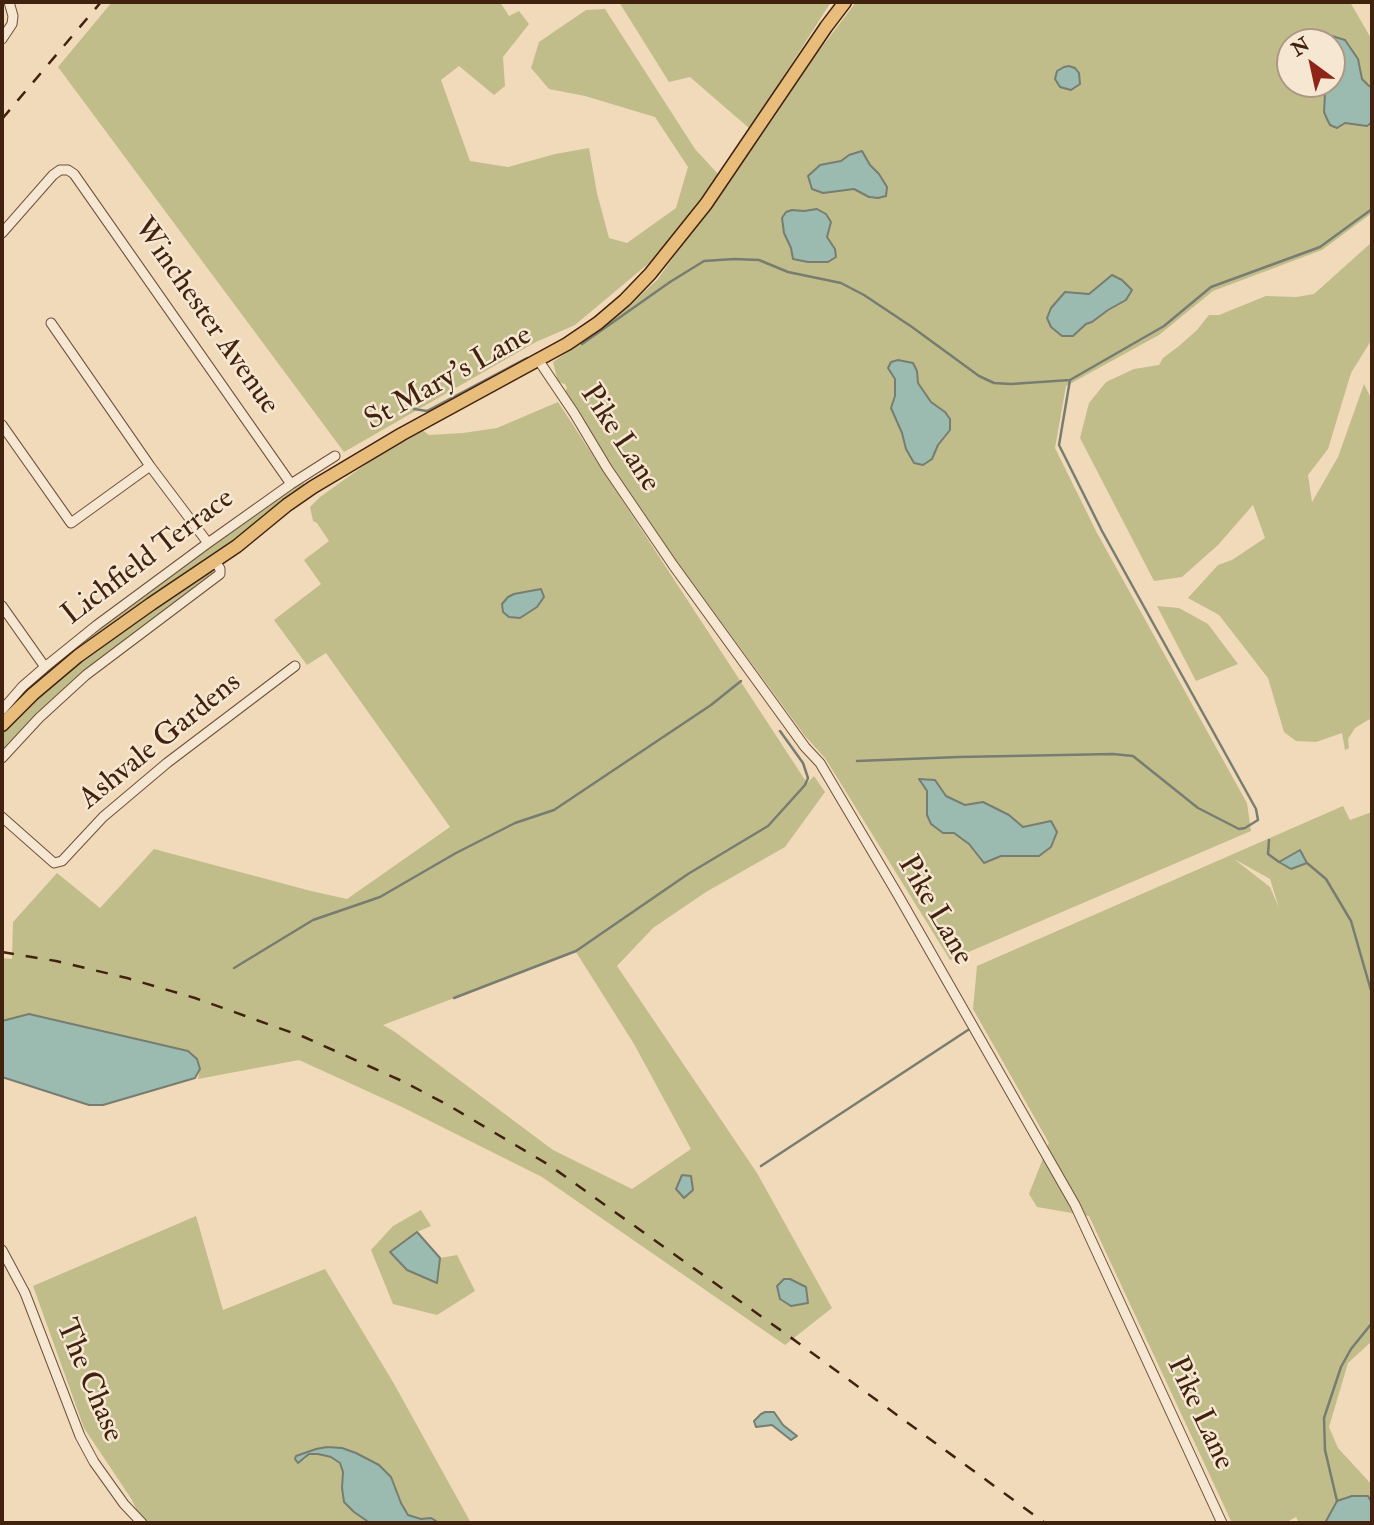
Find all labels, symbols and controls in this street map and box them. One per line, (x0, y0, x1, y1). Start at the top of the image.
north arrow (1276, 28, 1346, 98)
text: N (1287, 32, 1314, 62)
street label: Winchester Avenue (124, 212, 286, 422)
street label: St Mary's Lane (359, 318, 539, 440)
street label: Pike Lane (571, 379, 667, 499)
street label: Lichfield Terrace (56, 482, 242, 634)
street label: Ashvale Gardens (73, 666, 249, 818)
street label: Pike Lane (888, 850, 980, 972)
street label: The Chase (46, 1314, 130, 1448)
street label: Pike Lane (1157, 1352, 1241, 1476)

